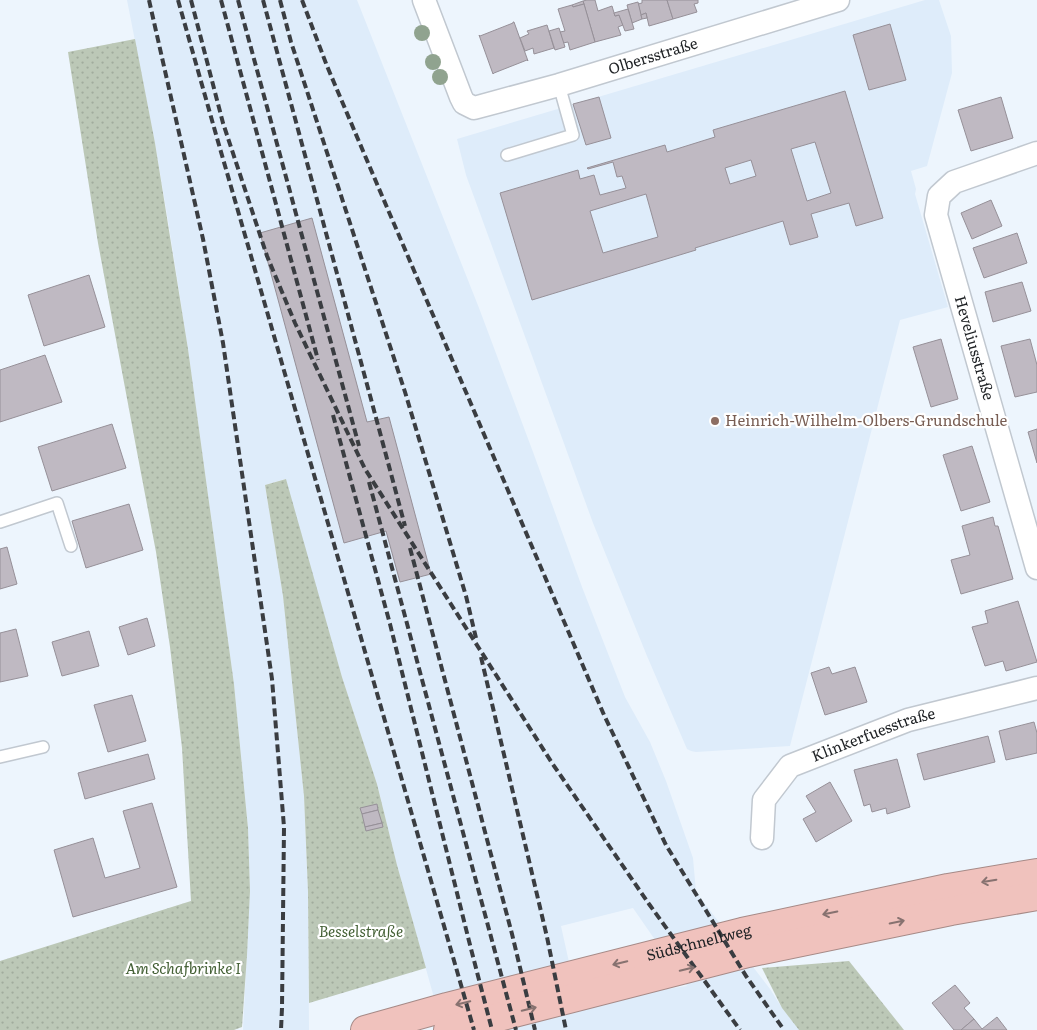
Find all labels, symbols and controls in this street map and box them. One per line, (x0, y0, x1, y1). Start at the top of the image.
street label: Olbersstraße (605, 30, 700, 79)
street label: Heveliusstraße (950, 293, 1001, 403)
place label: Heinrich-Wilhelm-Olbers-Grundschule (725, 408, 1008, 431)
marker: Heinrich-Wilhelm-Olbers-Grundschule (709, 415, 721, 427)
street label: Klinkerfuesstraße (808, 701, 937, 767)
one-way arrow (981, 877, 997, 887)
one-way arrow (822, 909, 838, 919)
street label: Südschnellweg (643, 917, 754, 966)
one-way arrow (888, 917, 904, 926)
park label: Besselstraße (319, 919, 403, 942)
park label: Am Schafbrinke I (125, 956, 241, 979)
one-way arrow (613, 959, 629, 968)
one-way arrow (678, 963, 694, 973)
one-way arrow (455, 999, 471, 1008)
one-way arrow (521, 1004, 537, 1013)

